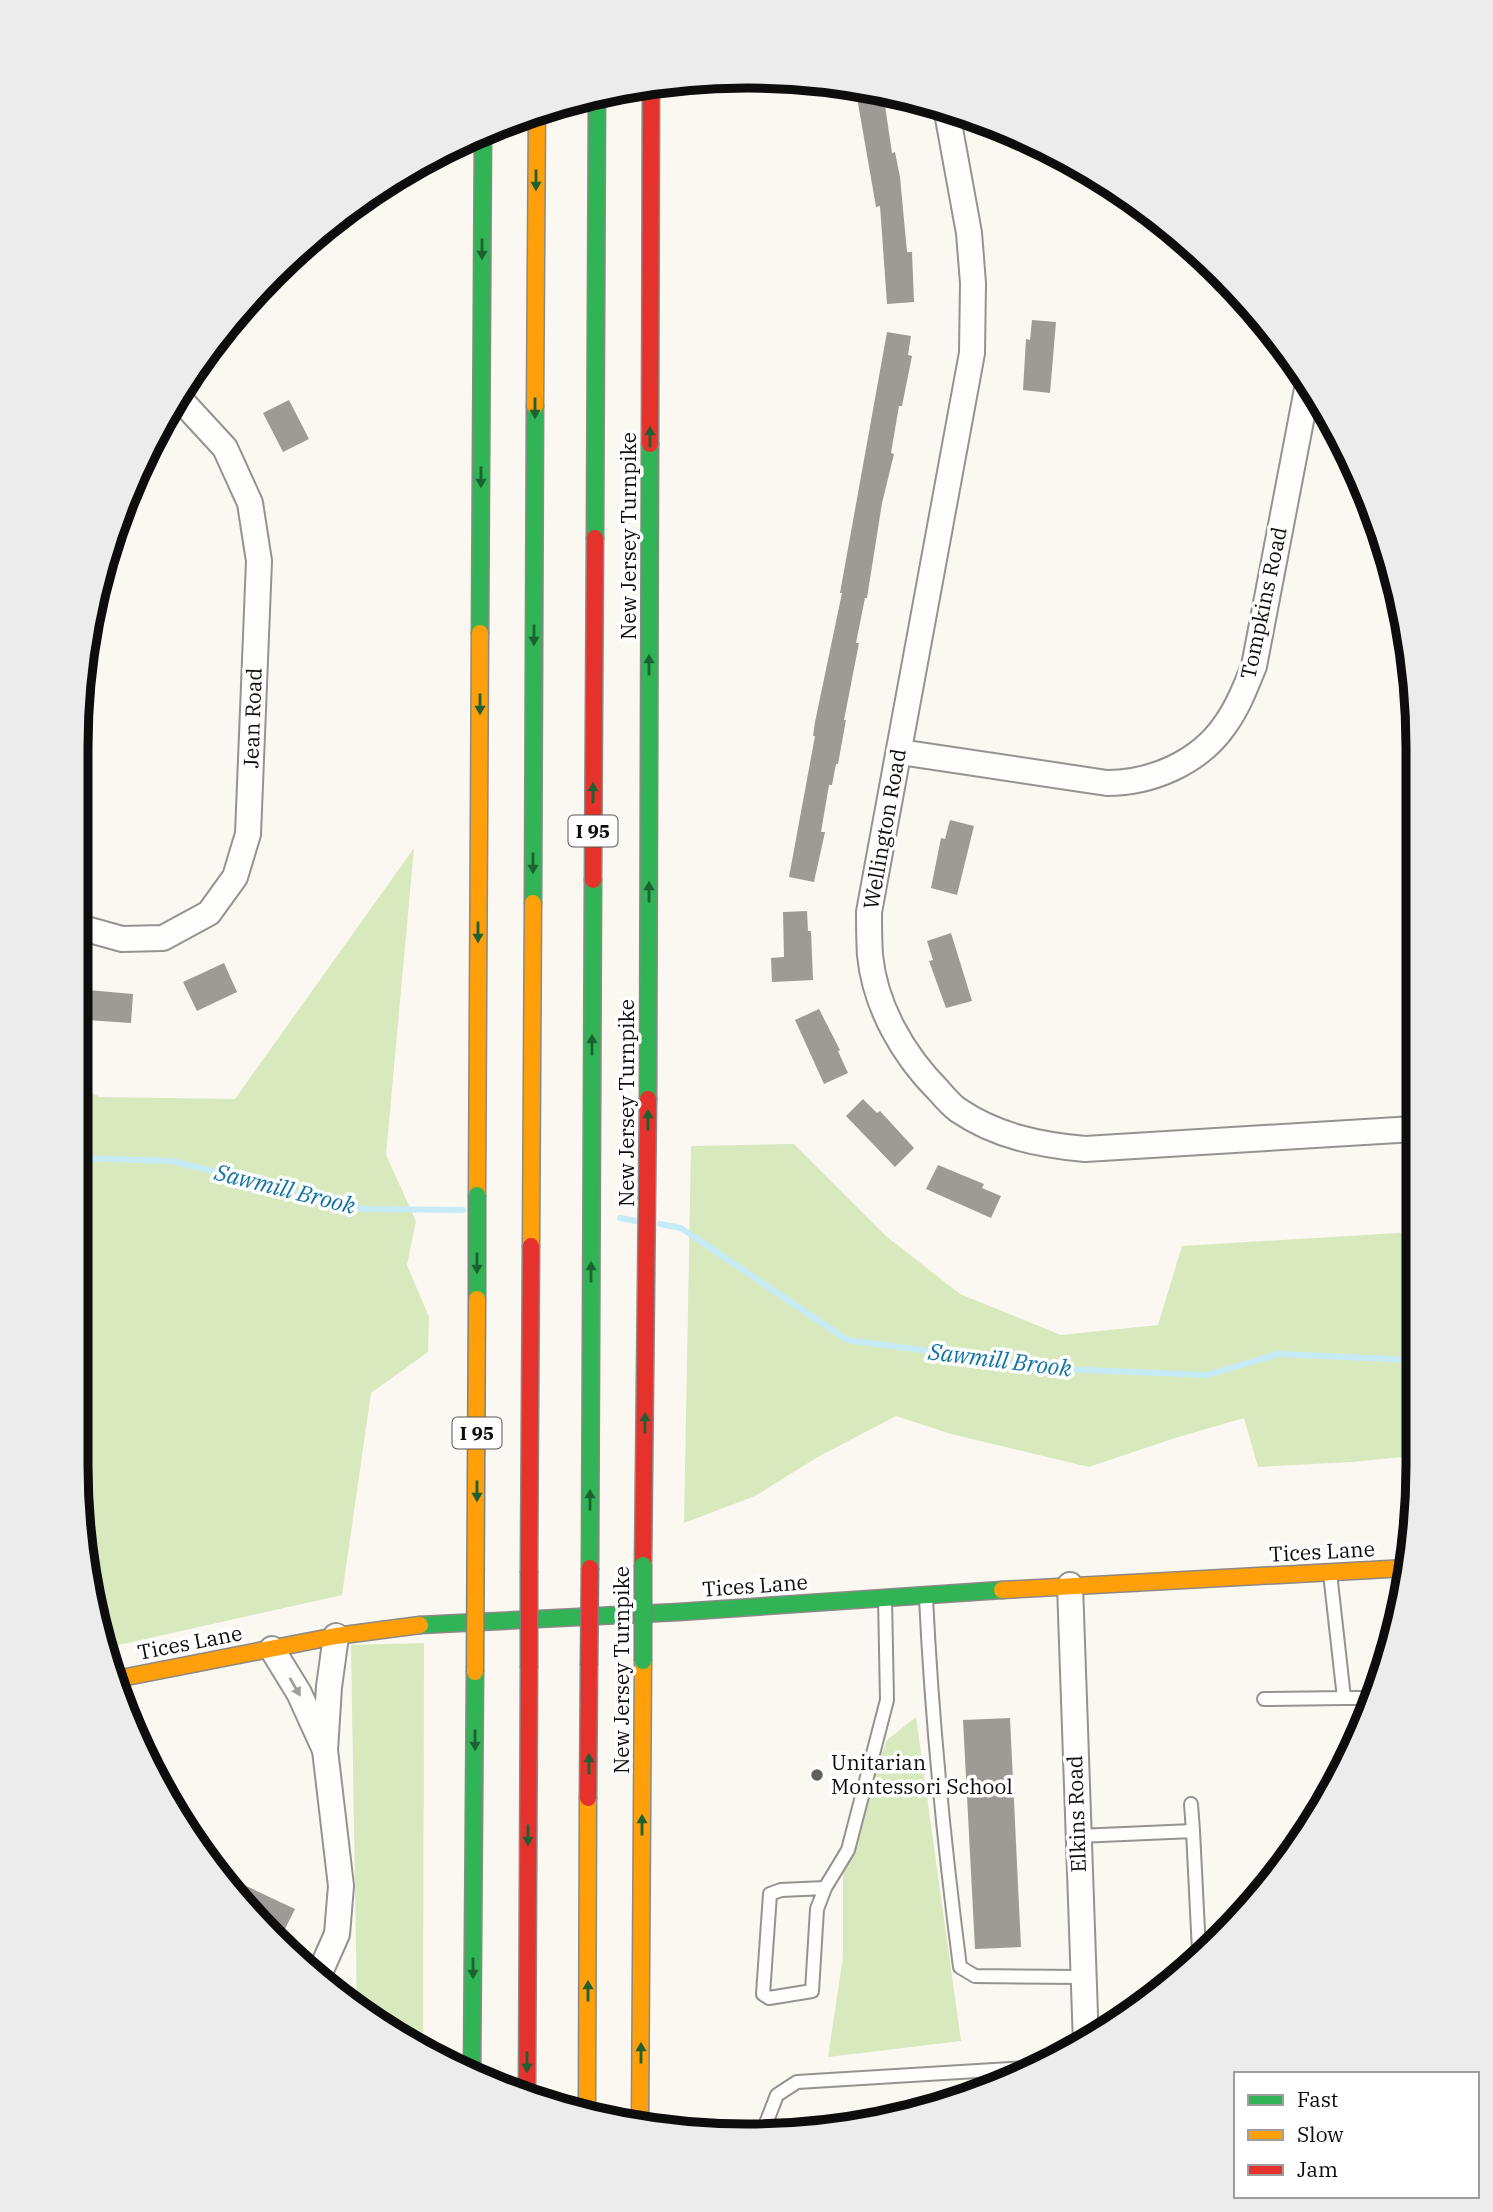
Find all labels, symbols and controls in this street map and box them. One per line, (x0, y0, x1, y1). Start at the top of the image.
one-way arrow (530, 169, 542, 191)
one-way arrow (476, 239, 488, 261)
one-way arrow (529, 397, 541, 419)
one-way arrow (644, 426, 656, 448)
street label: New Jersey Turnpike (614, 432, 642, 640)
one-way arrow (475, 466, 487, 488)
street label: Tompkins Road (1233, 524, 1293, 682)
one-way arrow (528, 624, 540, 646)
one-way arrow (643, 654, 655, 676)
street label: Jean Road (236, 667, 268, 769)
one-way arrow (474, 694, 485, 716)
street label: Wellington Road (856, 746, 912, 911)
one-way arrow (587, 781, 599, 803)
road number: I 95 (568, 816, 618, 846)
one-way arrow (527, 852, 539, 874)
one-way arrow (643, 881, 655, 903)
one-way arrow (472, 921, 484, 943)
street label: New Jersey Turnpike (612, 999, 640, 1207)
one-way arrow (586, 1033, 597, 1055)
one-way arrow (642, 1109, 654, 1131)
water label: Sawmill Brook (211, 1156, 360, 1220)
one-way arrow (471, 1253, 483, 1275)
one-way arrow (585, 1261, 597, 1283)
water label: Sawmill Brook (926, 1335, 1074, 1383)
one-way arrow (639, 1412, 651, 1434)
road number: I 95 (452, 1418, 502, 1448)
one-way arrow (471, 1480, 483, 1502)
one-way arrow (584, 1488, 596, 1510)
street label: Tices Lane (1268, 1534, 1376, 1568)
street label: New Jersey Turnpike (607, 1566, 635, 1774)
street label: Tices Lane (701, 1567, 809, 1603)
street label: Tices Lane (135, 1618, 244, 1666)
one-way arrow (289, 1678, 301, 1697)
one-way arrow (469, 1729, 480, 1751)
place label: Unitarian Montessori School (831, 1748, 1013, 1800)
one-way arrow (583, 1752, 595, 1774)
street label: Elkins Road (1060, 1755, 1092, 1873)
marker: Unitarian Montessori School (809, 1767, 825, 1783)
one-way arrow (636, 1814, 648, 1836)
one-way arrow (522, 1824, 534, 1846)
one-way arrow (467, 1957, 479, 1979)
one-way arrow (582, 1980, 593, 2002)
one-way arrow (635, 2041, 647, 2063)
one-way arrow (521, 2051, 533, 2073)
legend (1234, 2072, 1479, 2198)
text: Fast (1297, 2085, 1338, 2113)
text: Slow (1297, 2120, 1344, 2148)
text: Jam (1297, 2155, 1338, 2183)

